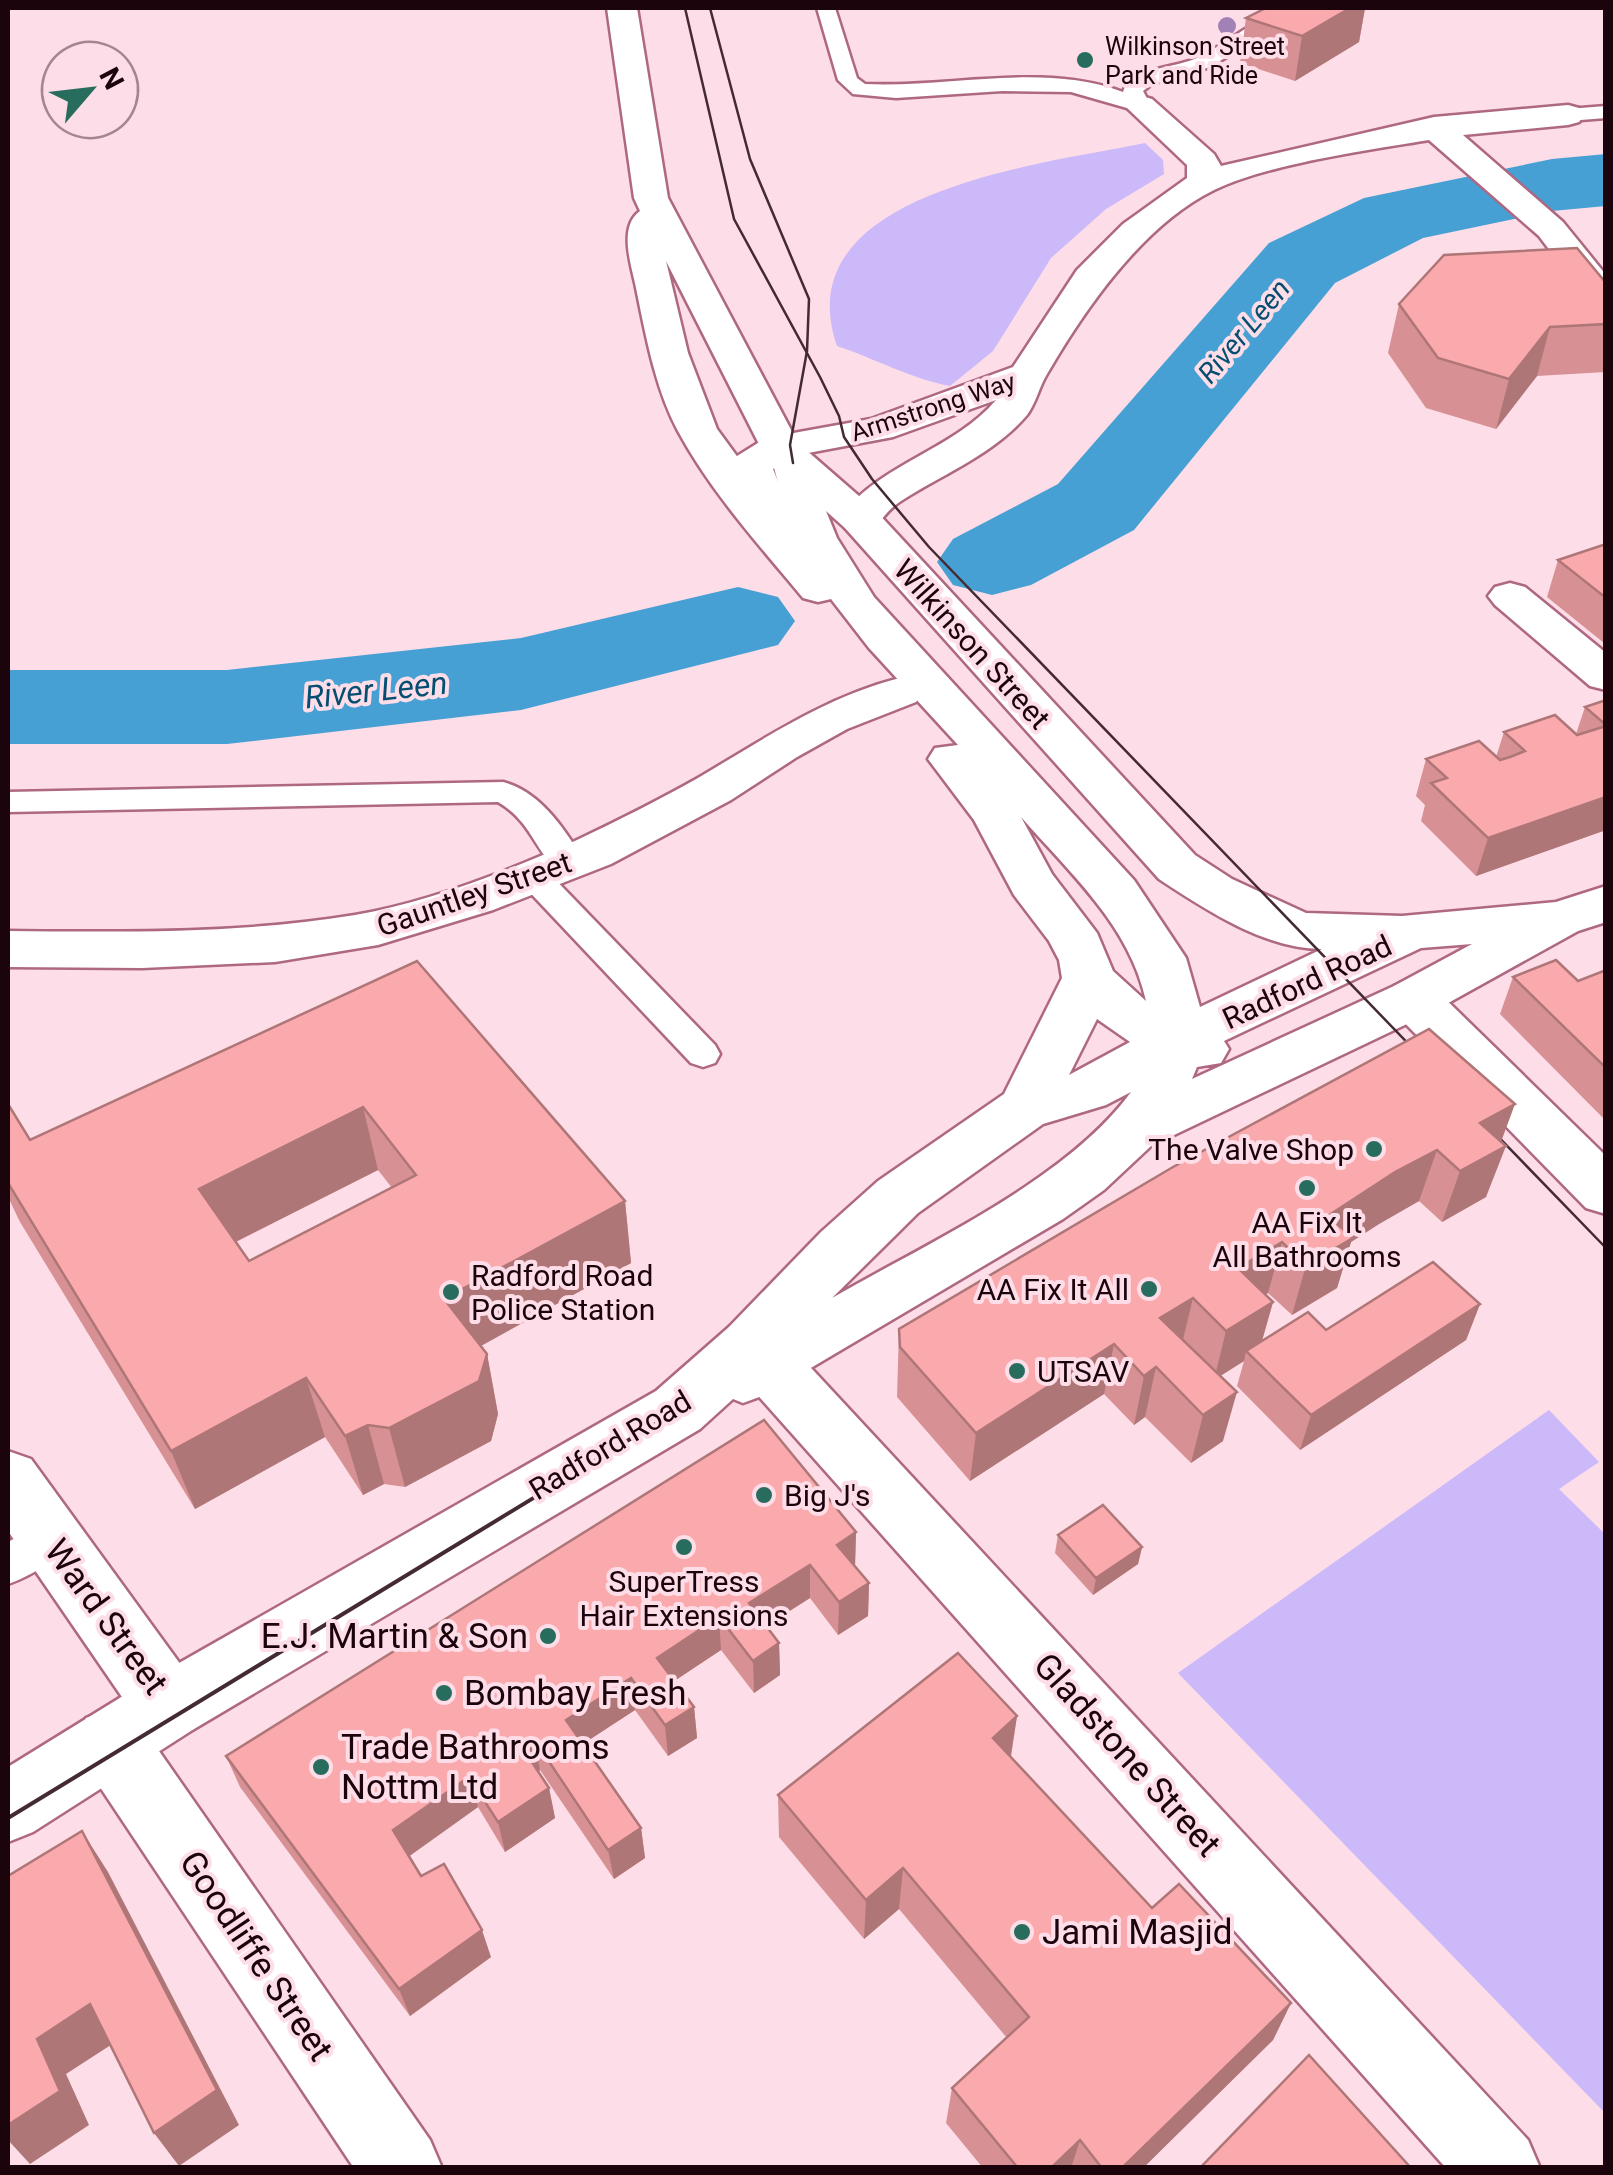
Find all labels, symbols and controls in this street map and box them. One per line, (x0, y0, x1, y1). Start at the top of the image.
place label: Wilkinson Street Park and Ride (1105, 32, 1285, 90)
north arrow (40, 40, 140, 140)
marker: Wilkinson Street Park and Ride (1074, 49, 1096, 71)
text: N (92, 62, 131, 95)
water label: River Leen (1191, 272, 1297, 390)
street label: Armstrong Way (847, 367, 1019, 447)
street label: Wilkinson Street (887, 552, 1057, 736)
water label: River Leen (303, 664, 449, 716)
street label: Gauntley Street (372, 844, 576, 944)
street label: Radford Road (1217, 928, 1397, 1036)
place label: The Valve Shop (1148, 1132, 1354, 1167)
marker: The Valve Shop (1363, 1138, 1385, 1160)
marker: AA Fix It All Bathrooms (1296, 1177, 1318, 1199)
place label: AA Fix It All Bathrooms (1213, 1205, 1401, 1274)
place label: Radford Road Police Station (471, 1258, 655, 1327)
place label: AA Fix It All (977, 1272, 1129, 1307)
marker: AA Fix It All (1138, 1278, 1160, 1300)
marker: Radford Road Police Station (440, 1281, 462, 1303)
place label: UTSAV (1037, 1354, 1129, 1389)
marker: UTSAV (1006, 1360, 1028, 1382)
street label: Radford Road (523, 1383, 697, 1507)
place label: Big J's (784, 1478, 870, 1513)
marker: Big J's (753, 1484, 775, 1506)
street label: Ward Street (36, 1531, 176, 1703)
marker: SuperTress Hair Extensions (673, 1536, 695, 1558)
place label: SuperTress Hair Extensions (580, 1564, 788, 1633)
place label: E.J. Martin & Son (261, 1616, 528, 1657)
marker: E.J. Martin & Son (537, 1625, 559, 1647)
street label: Gladstone Street (1025, 1645, 1229, 1865)
place label: Bombay Fresh (464, 1673, 686, 1714)
marker: Bombay Fresh (433, 1682, 455, 1704)
place label: Trade Bathrooms Nottm Ltd (341, 1727, 610, 1808)
marker: Trade Bathrooms Nottm Ltd (310, 1756, 332, 1778)
street label: Goodliffe Street (171, 1843, 341, 2069)
place label: Jami Masjid (1042, 1912, 1233, 1953)
marker: Jami Masjid (1011, 1921, 1033, 1943)

